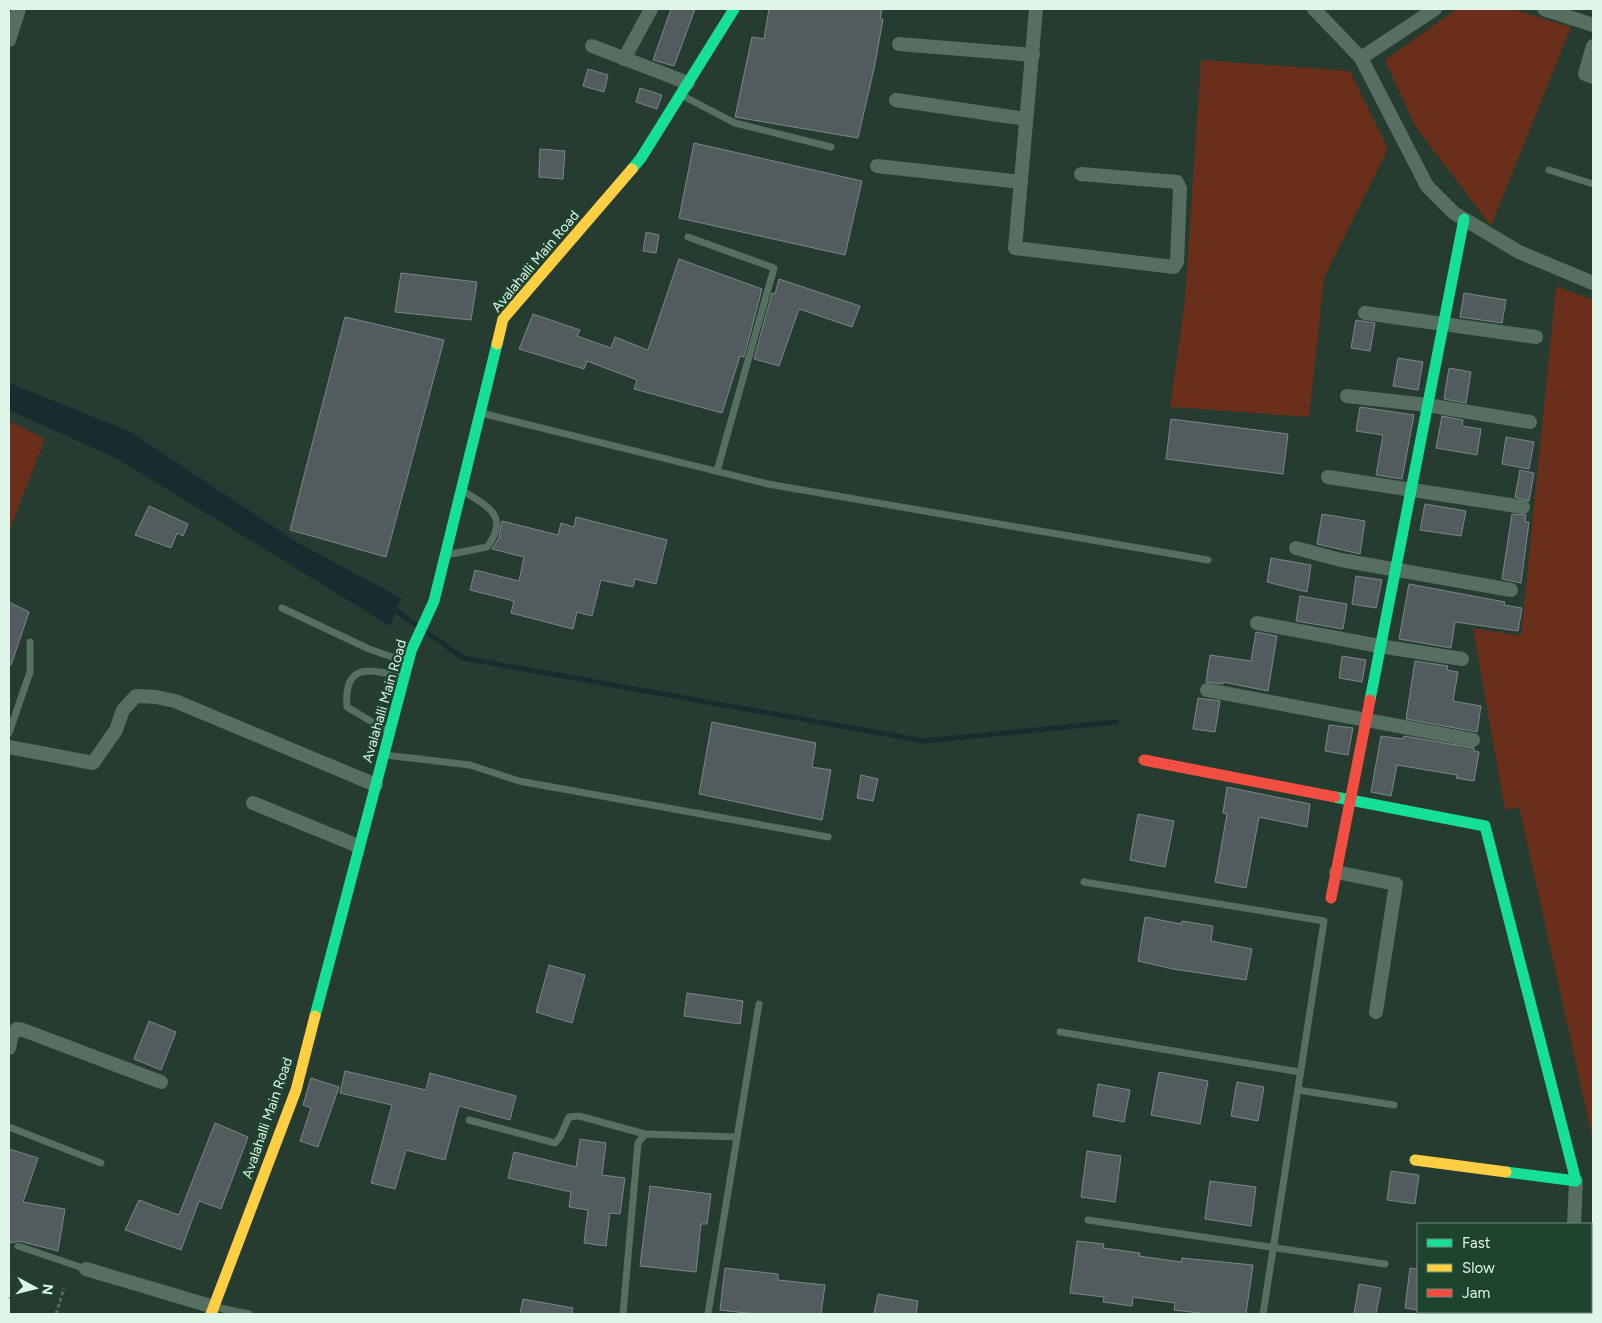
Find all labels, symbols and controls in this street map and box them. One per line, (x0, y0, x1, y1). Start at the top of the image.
street label: Avalahalli Main Road (488, 207, 583, 316)
street label: Avalahalli Main Road (359, 638, 410, 765)
street label: Avalahalli Main Road (239, 1055, 296, 1181)
legend (1417, 1223, 1592, 1313)
text: Fast (1462, 1234, 1491, 1252)
text: Slow (1462, 1259, 1495, 1277)
north arrow (10, 1263, 60, 1313)
text: N (38, 1283, 57, 1296)
text: Jam (1462, 1284, 1490, 1302)

